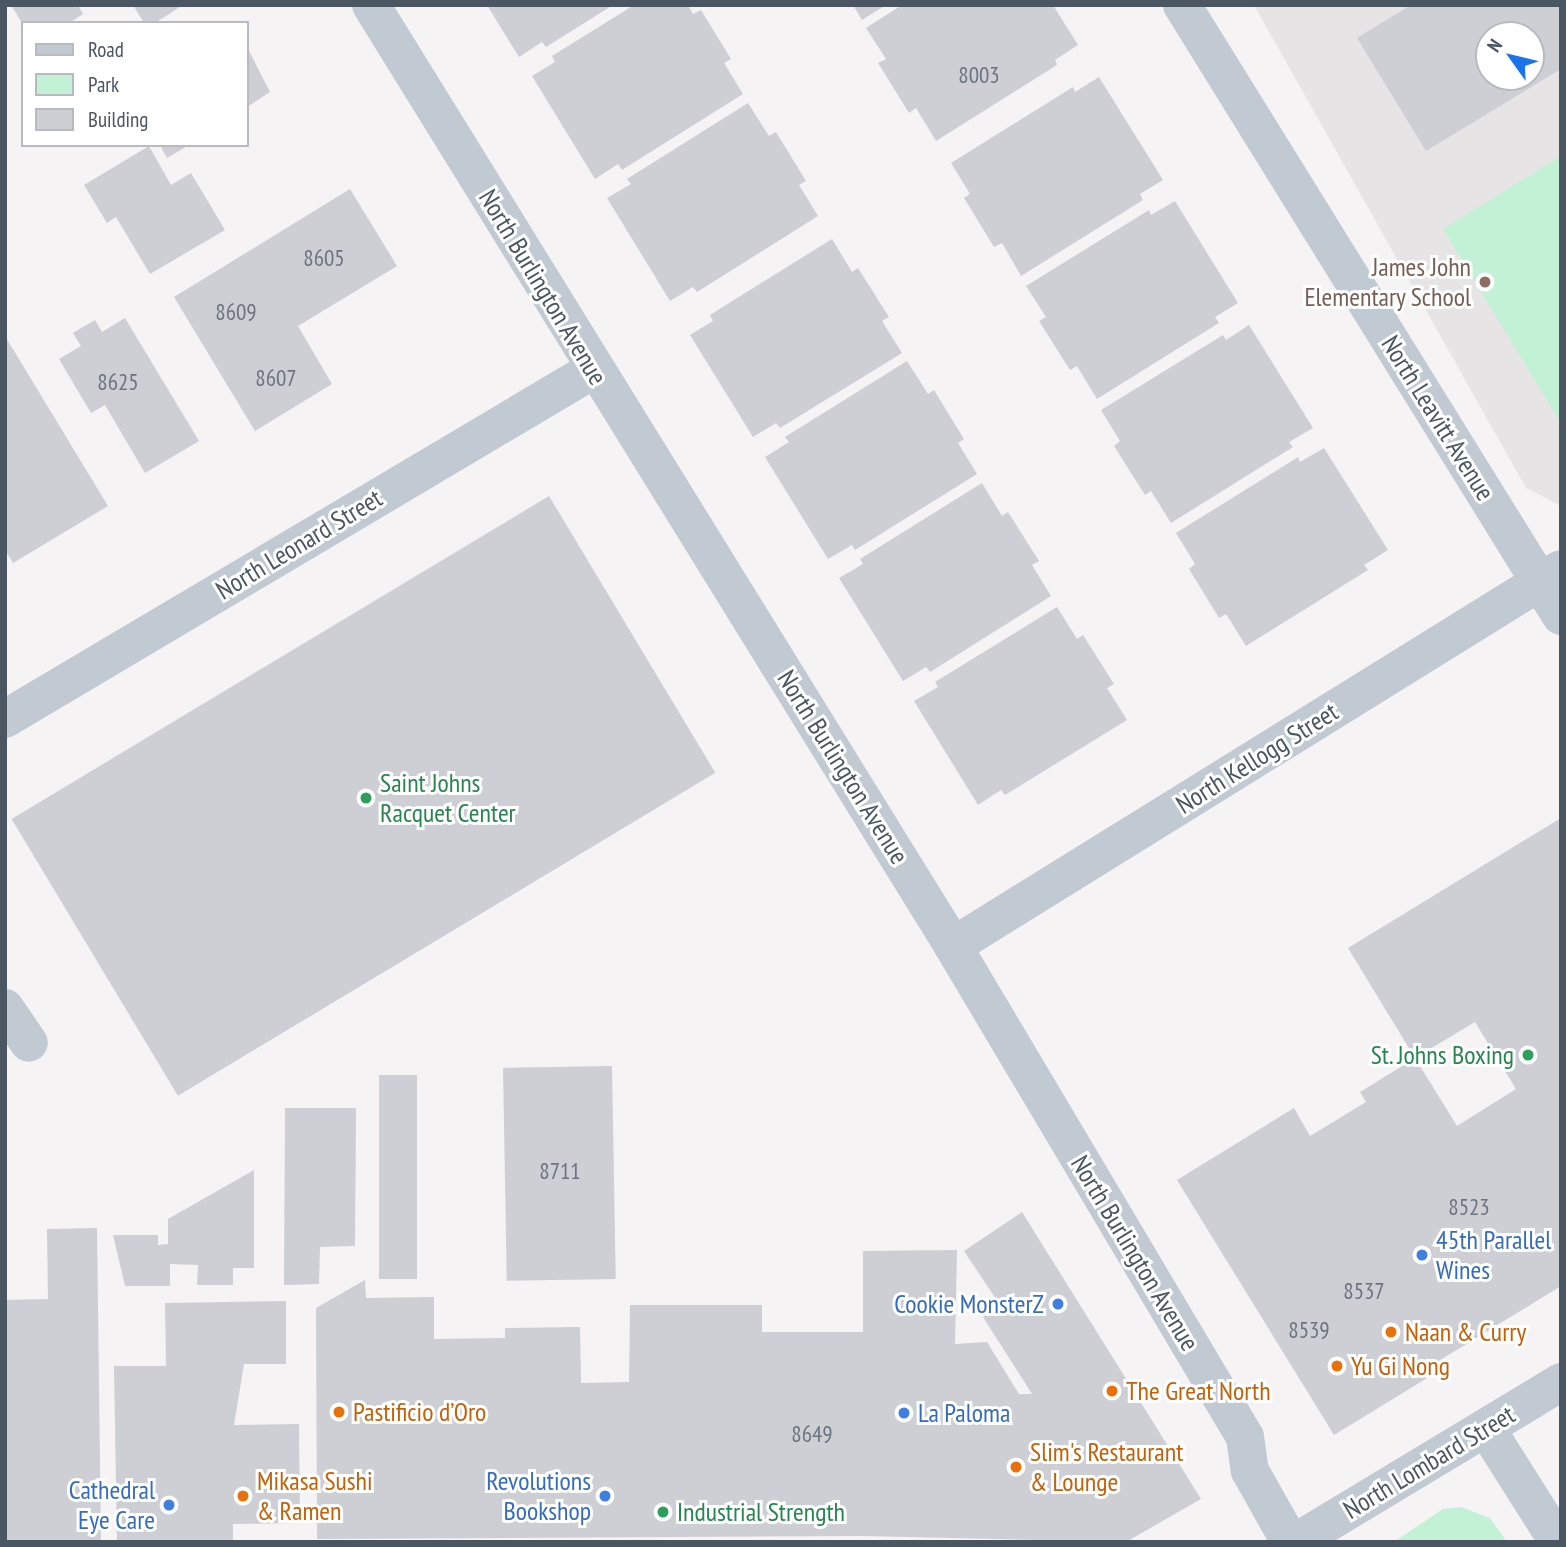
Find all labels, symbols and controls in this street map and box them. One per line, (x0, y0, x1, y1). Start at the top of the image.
legend (21, 21, 248, 147)
north arrow (1475, 21, 1545, 91)
text: N (1481, 34, 1507, 56)
text: Road (88, 36, 124, 63)
house number: 8003 (958, 61, 1000, 89)
text: Park (88, 71, 119, 98)
text: Building (88, 106, 148, 133)
street label: North Burlington Avenue (472, 183, 614, 391)
house number: 8605 (303, 244, 345, 272)
place label: James John Elementary School (1304, 251, 1471, 312)
marker: James John Elementary School (1477, 274, 1493, 290)
house number: 8609 (215, 298, 257, 326)
street label: North Leavitt Avenue (1375, 330, 1501, 506)
house number: 8607 (255, 364, 297, 392)
house number: 8625 (97, 368, 139, 396)
street label: North Leonard Street (210, 482, 388, 606)
street label: North Burlington Avenue (771, 664, 915, 870)
street label: North Kellogg Street (1170, 696, 1344, 820)
place label: Saint Johns Racquet Center (380, 767, 516, 828)
marker: Saint Johns Racquet Center (358, 790, 374, 806)
place label: St. Johns Boxing (1369, 1039, 1514, 1071)
marker: St. Johns Boxing (1520, 1047, 1536, 1063)
street label: North Burlington Avenue (1064, 1149, 1206, 1357)
house number: 8711 (539, 1157, 581, 1185)
house number: 8523 (1448, 1193, 1490, 1221)
place label: 45th Parallel Wines (1436, 1224, 1551, 1286)
marker: 45th Parallel Wines (1414, 1247, 1430, 1263)
house number: 8537 (1343, 1277, 1385, 1305)
place label: Cookie MonsterZ (894, 1288, 1044, 1320)
marker: Cookie MonsterZ (1050, 1296, 1066, 1312)
house number: 8539 (1288, 1316, 1330, 1344)
place label: Naan & Curry (1405, 1316, 1526, 1348)
marker: Naan & Curry (1383, 1324, 1399, 1340)
place label: Yu Gi Nong (1351, 1350, 1450, 1382)
marker: Yu Gi Nong (1329, 1358, 1345, 1374)
place label: The Great North (1126, 1375, 1271, 1407)
marker: The Great North (1104, 1383, 1120, 1399)
place label: Pastificio d’Oro (353, 1396, 486, 1428)
place label: La Paloma (918, 1397, 1010, 1429)
street label: North Lombard Street (1338, 1399, 1520, 1525)
marker: Pastificio d’Oro (331, 1404, 347, 1420)
marker: La Paloma (896, 1405, 912, 1421)
house number: 8649 (791, 1420, 833, 1448)
place label: Slim's Restaurant & Lounge (1030, 1436, 1183, 1498)
marker: Slim's Restaurant & Lounge (1008, 1459, 1024, 1475)
place label: Mikasa Sushi & Ramen (257, 1465, 373, 1526)
place label: Revolutions Bookshop (486, 1465, 591, 1526)
place label: Cathedral Eye Care (69, 1474, 155, 1536)
marker: Mikasa Sushi & Ramen (235, 1488, 251, 1504)
marker: Revolutions Bookshop (597, 1488, 613, 1504)
place label: Industrial Strength (677, 1496, 845, 1528)
marker: Cathedral Eye Care (161, 1497, 177, 1513)
marker: Industrial Strength (655, 1504, 671, 1520)

